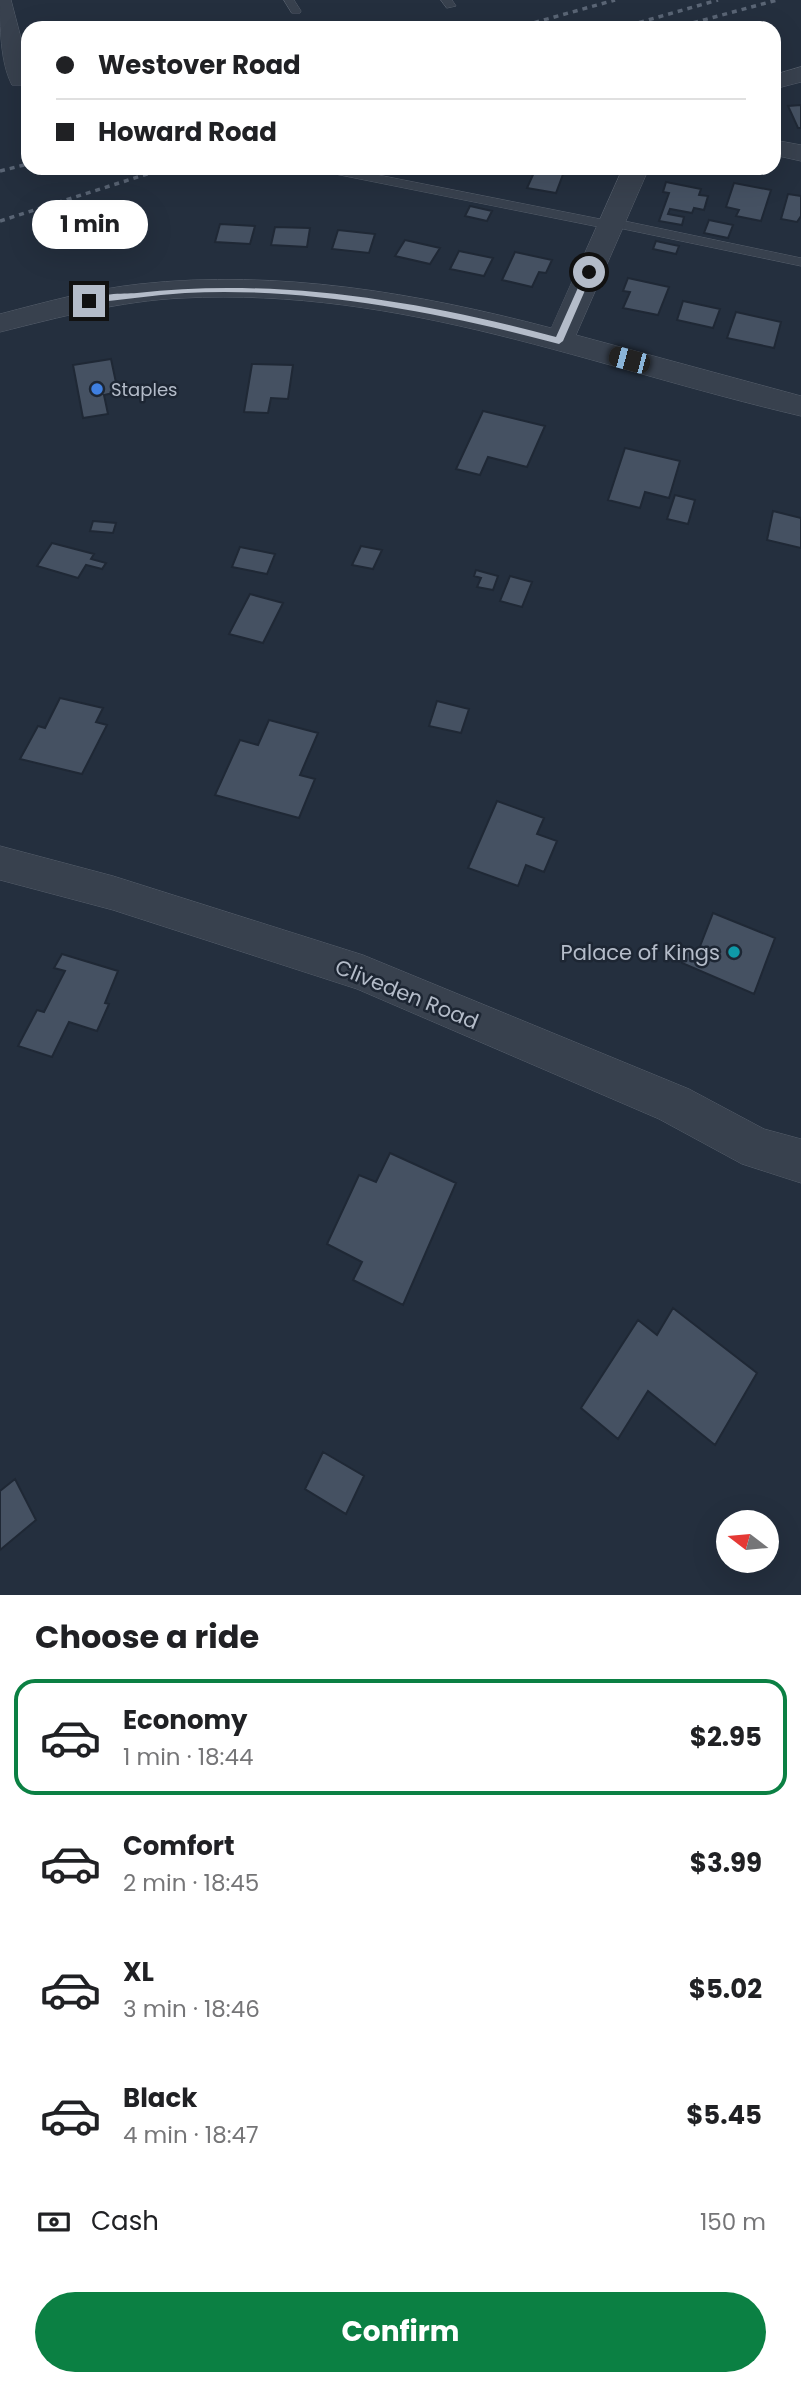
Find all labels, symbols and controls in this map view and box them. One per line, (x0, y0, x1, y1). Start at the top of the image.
text: Westover Road (98, 47, 301, 83)
text: Howard Road (98, 114, 277, 150)
callout: 1 min (31, 200, 147, 248)
text: 1 min (60, 208, 120, 240)
route start (573, 256, 605, 288)
route end (73, 285, 105, 317)
car (606, 344, 653, 376)
place label: Staples (111, 377, 177, 402)
marker: Staples (89, 381, 105, 397)
place label: Palace of Kings (561, 938, 720, 967)
marker: Palace of Kings (726, 944, 742, 960)
street label: Cliveden Road (331, 952, 483, 1036)
north arrow (716, 1510, 779, 1573)
map controls (716, 1510, 779, 1573)
text: Choose a ride (35, 1614, 259, 1659)
text: Economy (123, 1702, 247, 1738)
icon: car (39, 1706, 102, 1769)
text: $2.95 (690, 1719, 762, 1755)
text: 1 min · 18:44 (123, 1741, 253, 1773)
text: Comfort (123, 1828, 235, 1864)
icon: car (39, 1832, 102, 1895)
text: $3.99 (690, 1845, 762, 1881)
text: 2 min · 18:45 (123, 1867, 259, 1899)
text: XL (123, 1954, 154, 1990)
icon: car (39, 1958, 102, 2021)
text: $5.02 (689, 1971, 762, 2007)
text: 3 min · 18:46 (123, 1993, 260, 2025)
text: Black (123, 2080, 197, 2116)
icon: car (39, 2084, 102, 2147)
text: $5.45 (686, 2097, 762, 2133)
text: 4 min · 18:47 (123, 2119, 259, 2151)
icon: cash (35, 2203, 73, 2241)
text: Cash (91, 2203, 159, 2239)
text: 150 m (700, 2206, 766, 2238)
button: Confirm (35, 2292, 766, 2372)

